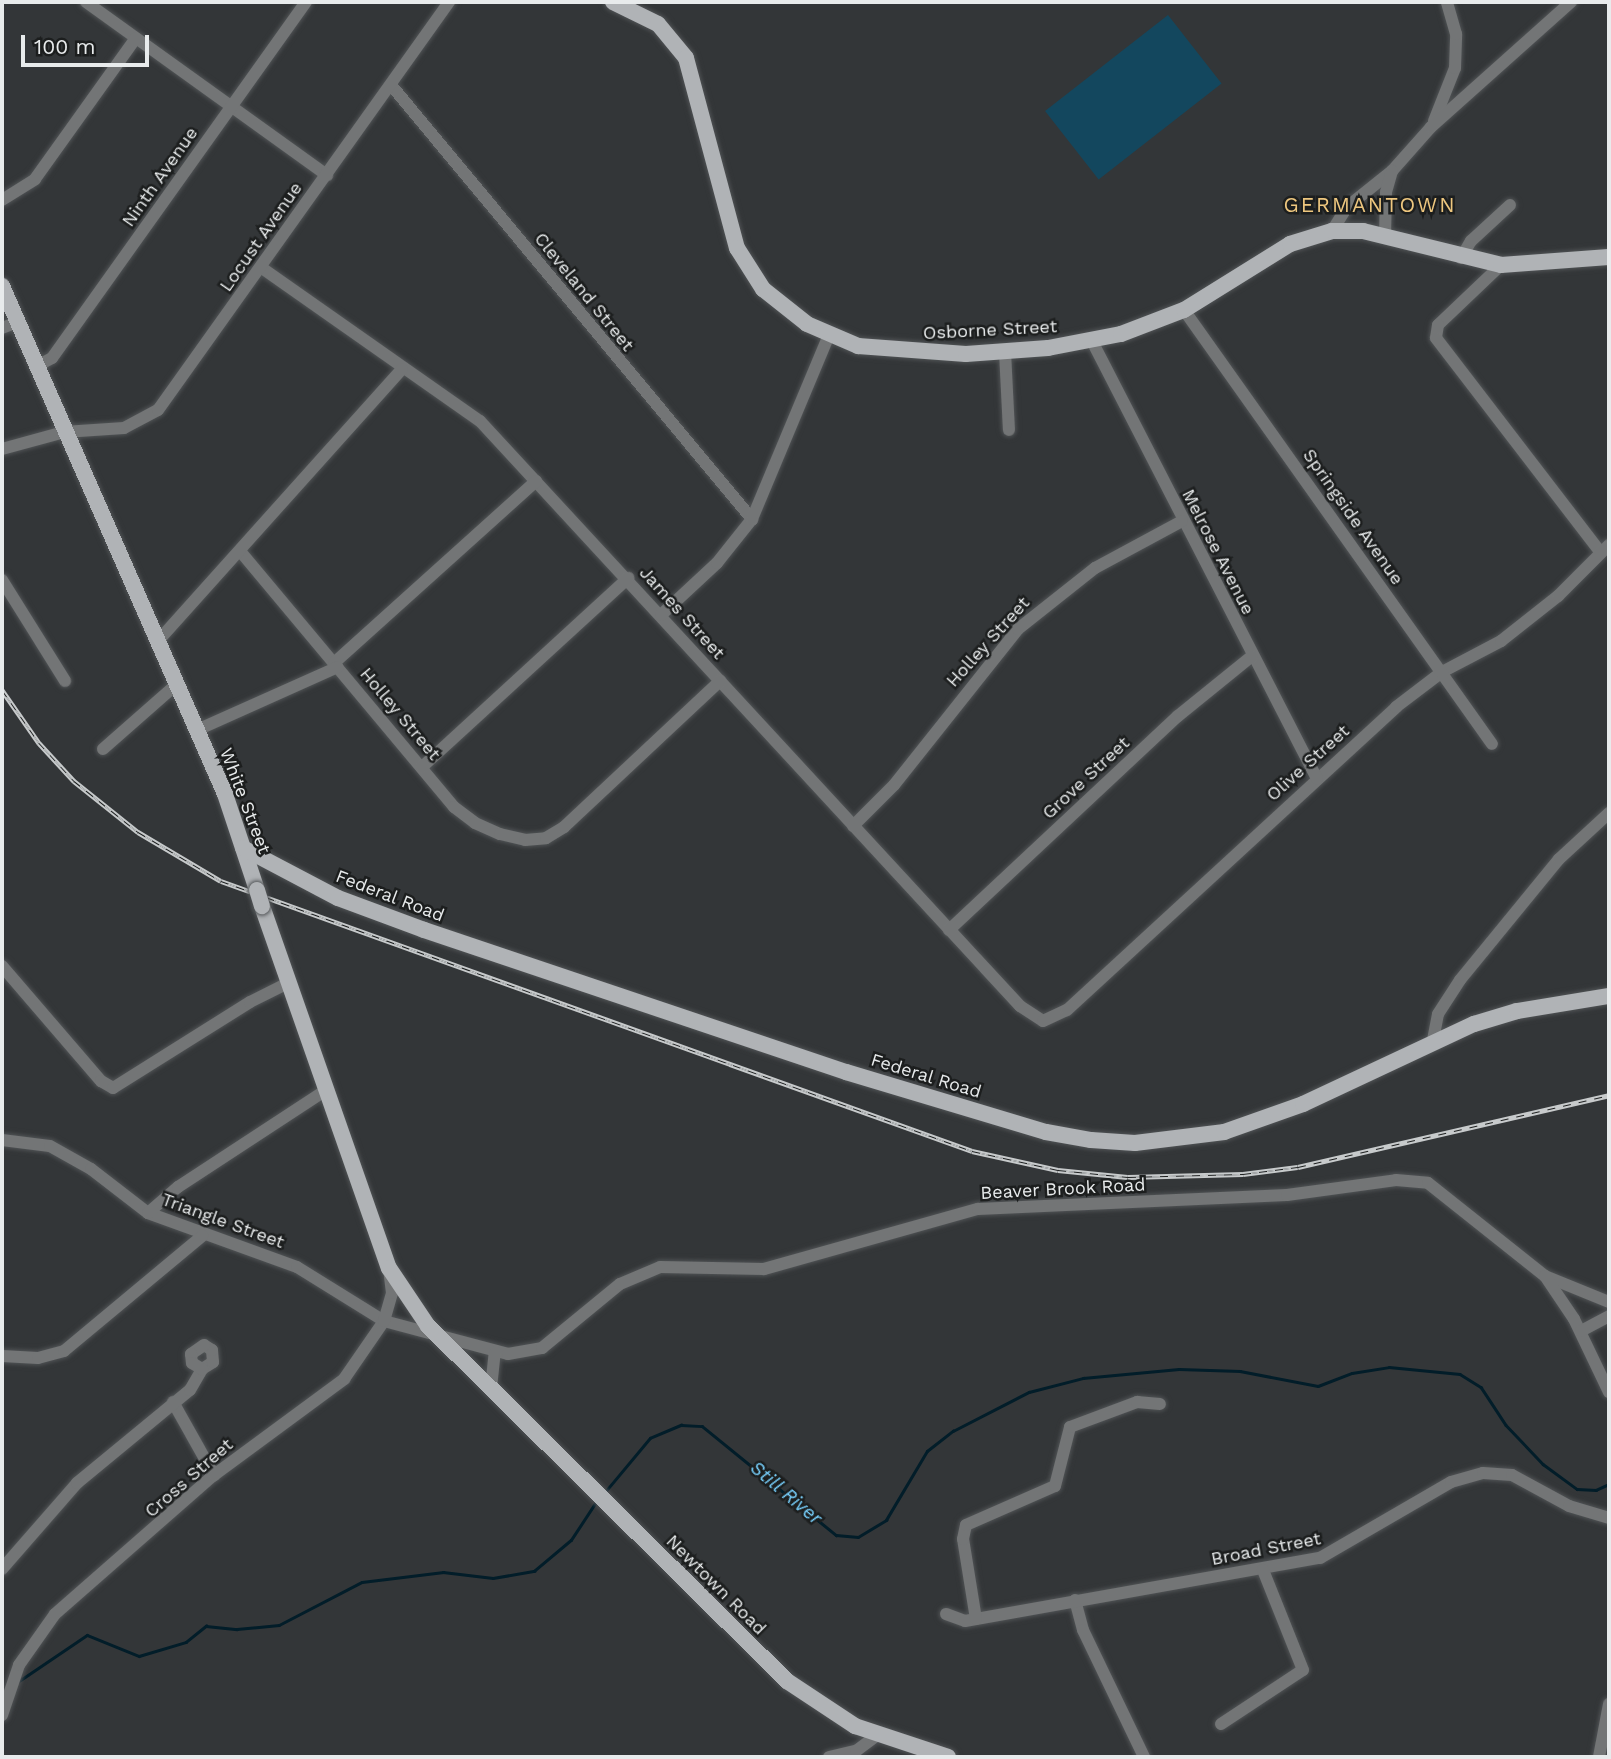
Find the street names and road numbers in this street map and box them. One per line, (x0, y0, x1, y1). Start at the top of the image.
street label: Ninth Avenue (117, 123, 203, 231)
street label: Locust Avenue (215, 178, 307, 296)
street label: Cleveland Street (530, 228, 638, 356)
street label: Osborne Street (922, 316, 1058, 344)
street label: Springside Avenue (1298, 445, 1408, 589)
street label: Melrose Avenue (1177, 485, 1259, 619)
street label: James Street (635, 562, 729, 664)
street label: Holley Street (942, 592, 1034, 692)
street label: Holley Street (355, 663, 445, 765)
street label: Olive Street (1262, 720, 1354, 806)
street label: Grove Street (1038, 732, 1134, 824)
street label: White Street (215, 745, 275, 857)
street label: Federal Road (332, 865, 448, 927)
street label: Federal Road (868, 1049, 984, 1103)
street label: Beaver Brook Road (980, 1174, 1146, 1204)
street label: Triangle Street (159, 1189, 287, 1253)
street label: Cross Street (141, 1434, 237, 1522)
street label: Broad Street (1209, 1528, 1323, 1570)
street label: Newtown Road (661, 1530, 771, 1640)

